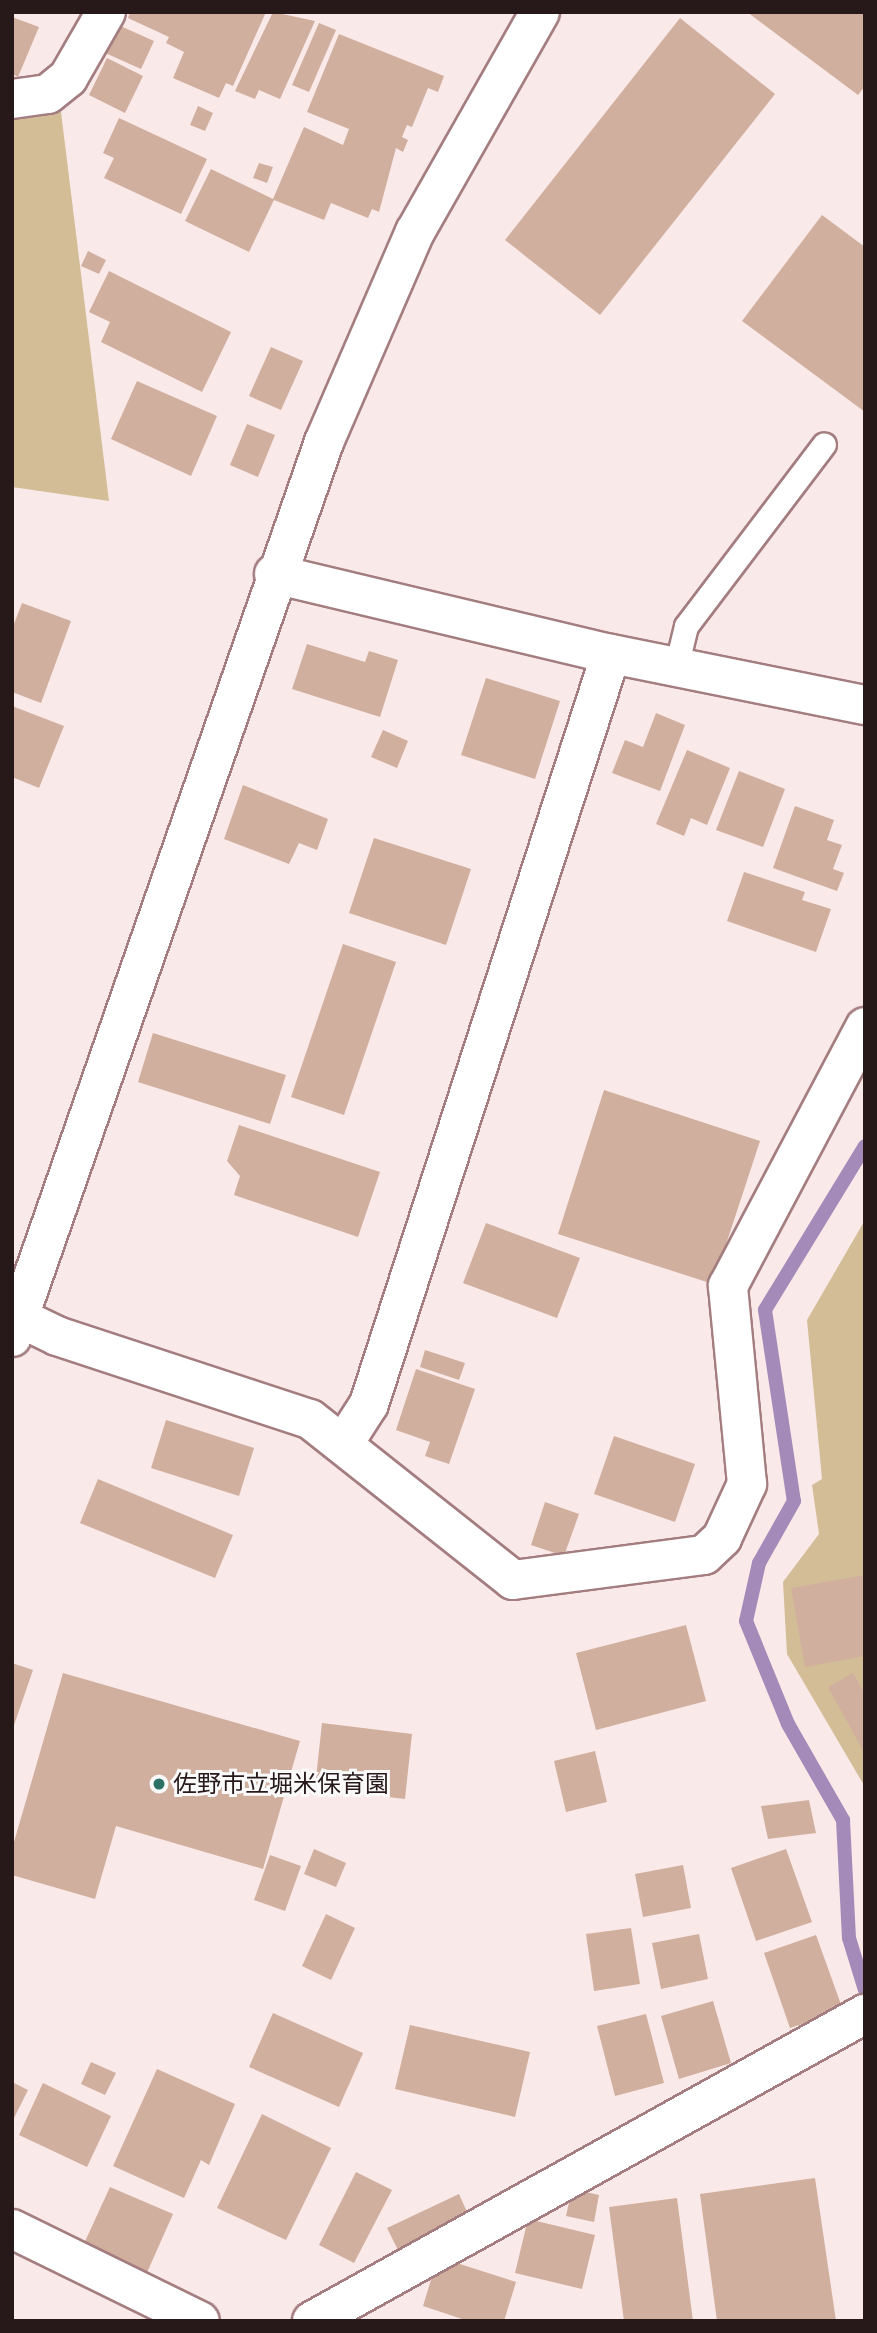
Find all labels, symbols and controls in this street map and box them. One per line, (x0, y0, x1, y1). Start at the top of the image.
place label: 佐野市立堀米保育園 (173, 1770, 389, 1798)
marker: 佐野市立堀米保育園 (151, 1776, 167, 1792)

